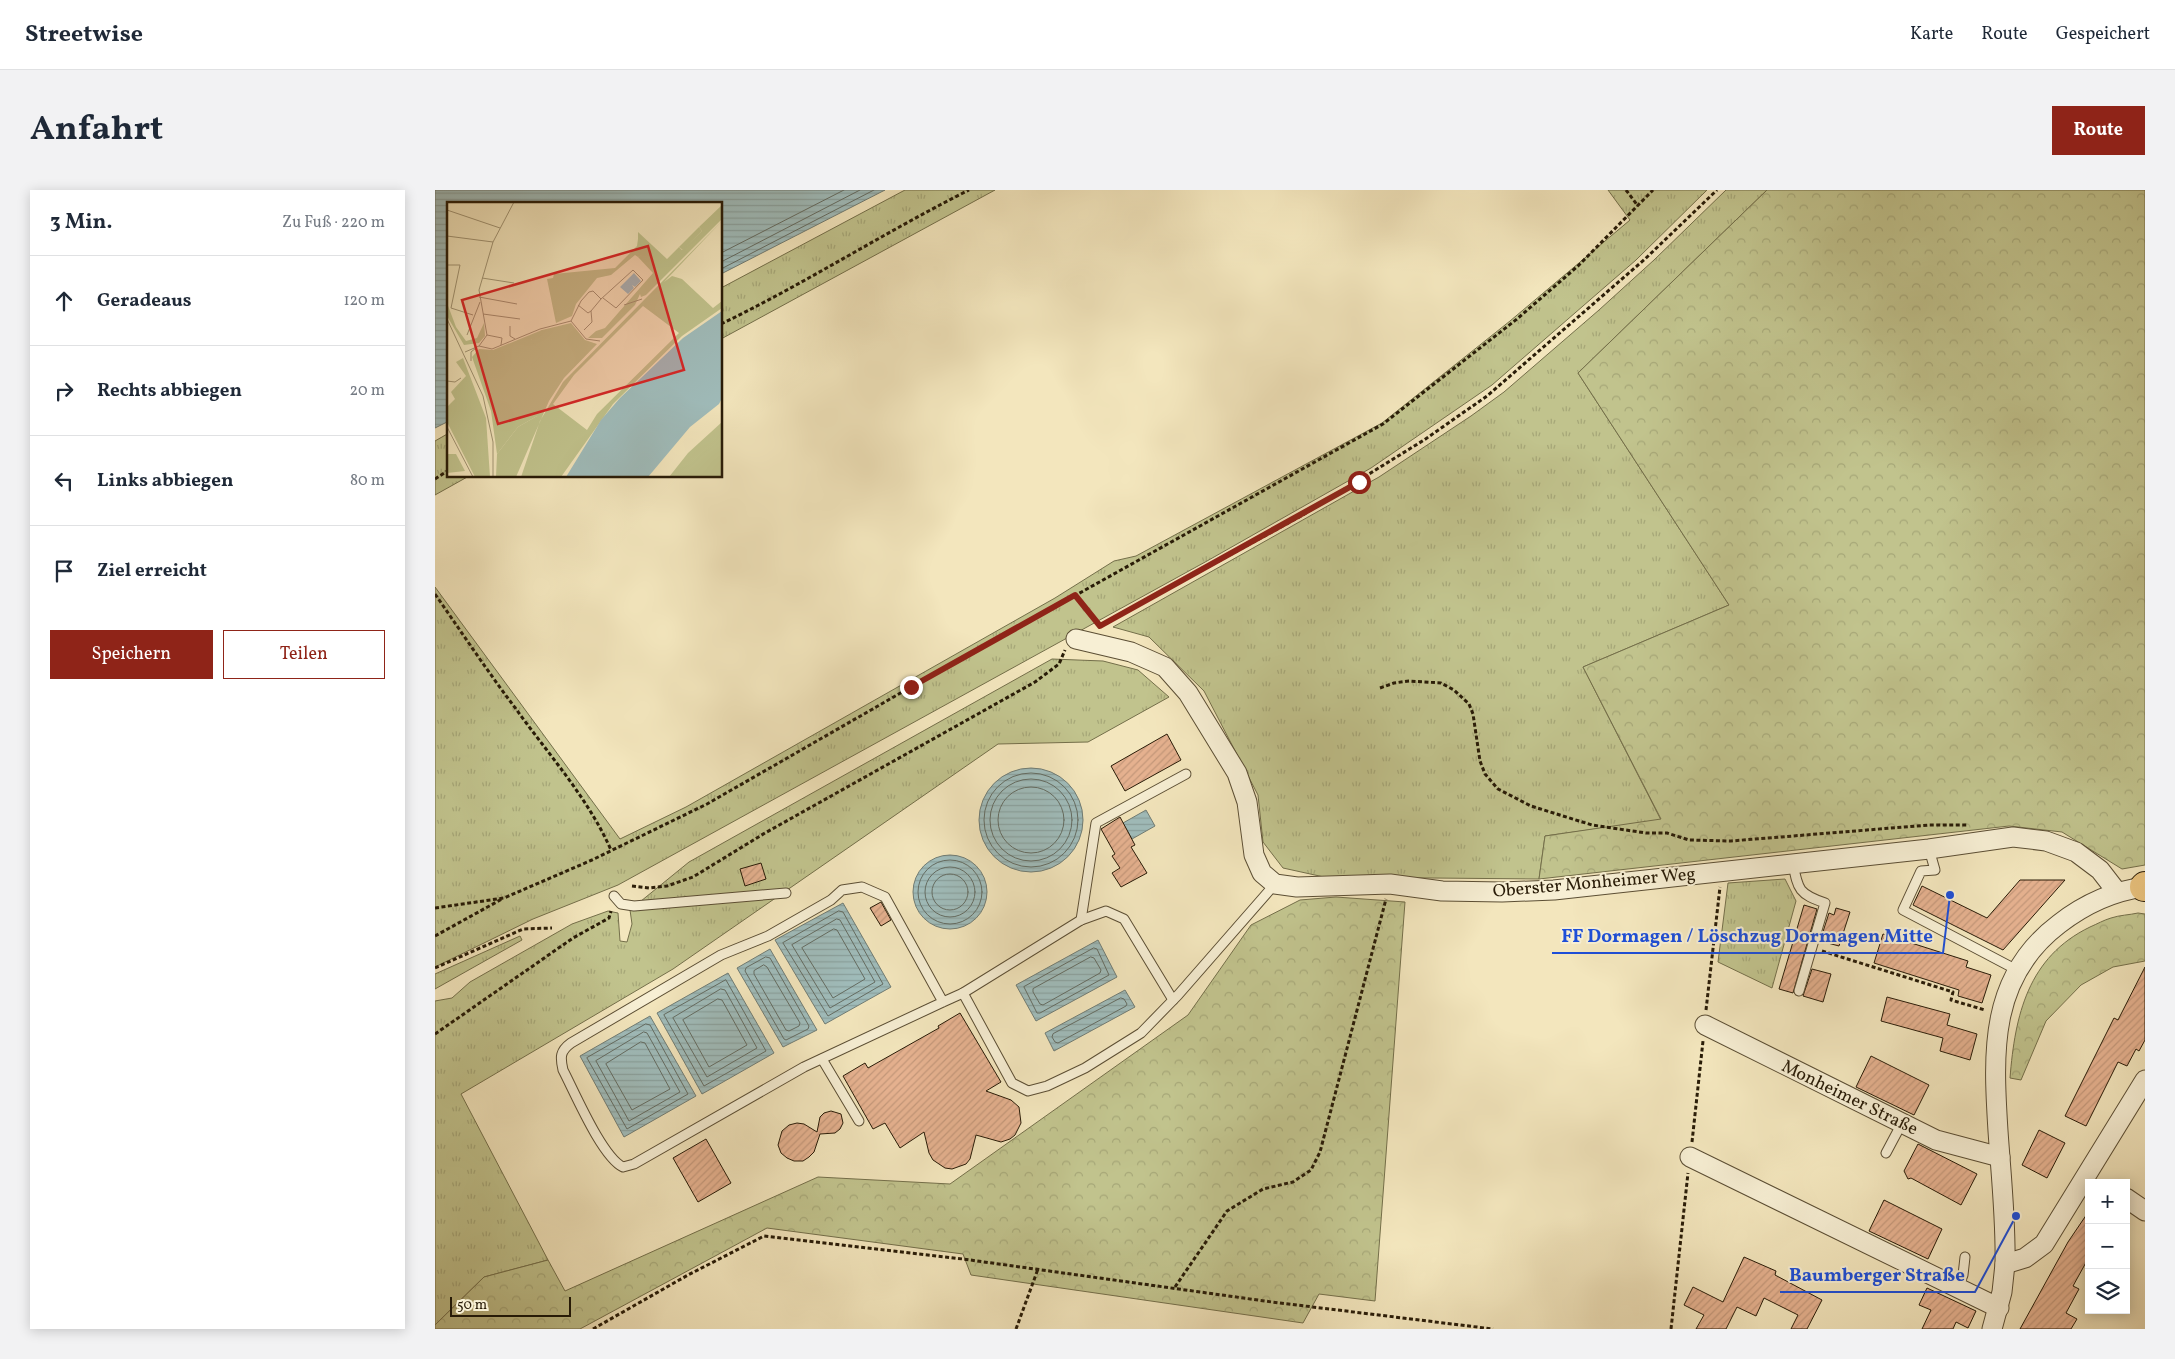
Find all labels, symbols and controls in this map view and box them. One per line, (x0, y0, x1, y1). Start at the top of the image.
text: Streetwise (25, 18, 143, 52)
text: Karte (1910, 22, 1953, 47)
text: Route (1981, 22, 2028, 47)
text: Gespeichert (2056, 22, 2150, 47)
text: Anfahrt (30, 106, 163, 154)
button: Route (2052, 106, 2145, 155)
inset map (447, 202, 723, 478)
text: 3 Min. (50, 208, 112, 237)
text: Zu Fuß · 220 m (282, 212, 385, 234)
icon: ahead (50, 287, 78, 315)
text: Geradeaus (97, 288, 192, 314)
text: 120 m (343, 290, 385, 312)
icon: right (50, 377, 78, 405)
text: Rechts abbiegen (97, 378, 242, 404)
text: 20 m (350, 380, 385, 402)
icon: left (50, 467, 78, 495)
text: Links abbiegen (97, 468, 234, 494)
text: 80 m (350, 470, 385, 492)
route start (1348, 471, 1371, 494)
icon: arrive (50, 557, 78, 585)
text: Ziel erreicht (97, 558, 207, 584)
button: Speichern (50, 630, 213, 679)
button: Teilen (223, 630, 385, 679)
route end (900, 676, 923, 699)
street label: Oberster Monheimer Weg (1492, 862, 1697, 905)
callout: FF Dormagen / Löschzug Dormagen Mitte (1552, 919, 1943, 953)
text: FF Dormagen / Löschzug Dormagen Mitte (1561, 924, 1933, 950)
street label: Monheimer Straße (1777, 1054, 1922, 1142)
map controls (2085, 1179, 2130, 1314)
button: + (2085, 1179, 2130, 1224)
button: − (2085, 1224, 2130, 1269)
callout: Baumberger Straße (1780, 1258, 1975, 1292)
text: Baumberger Straße (1789, 1263, 1965, 1289)
button: layers (2085, 1269, 2130, 1314)
scale bar (450, 1294, 571, 1317)
text: 50 m (457, 1296, 487, 1315)

